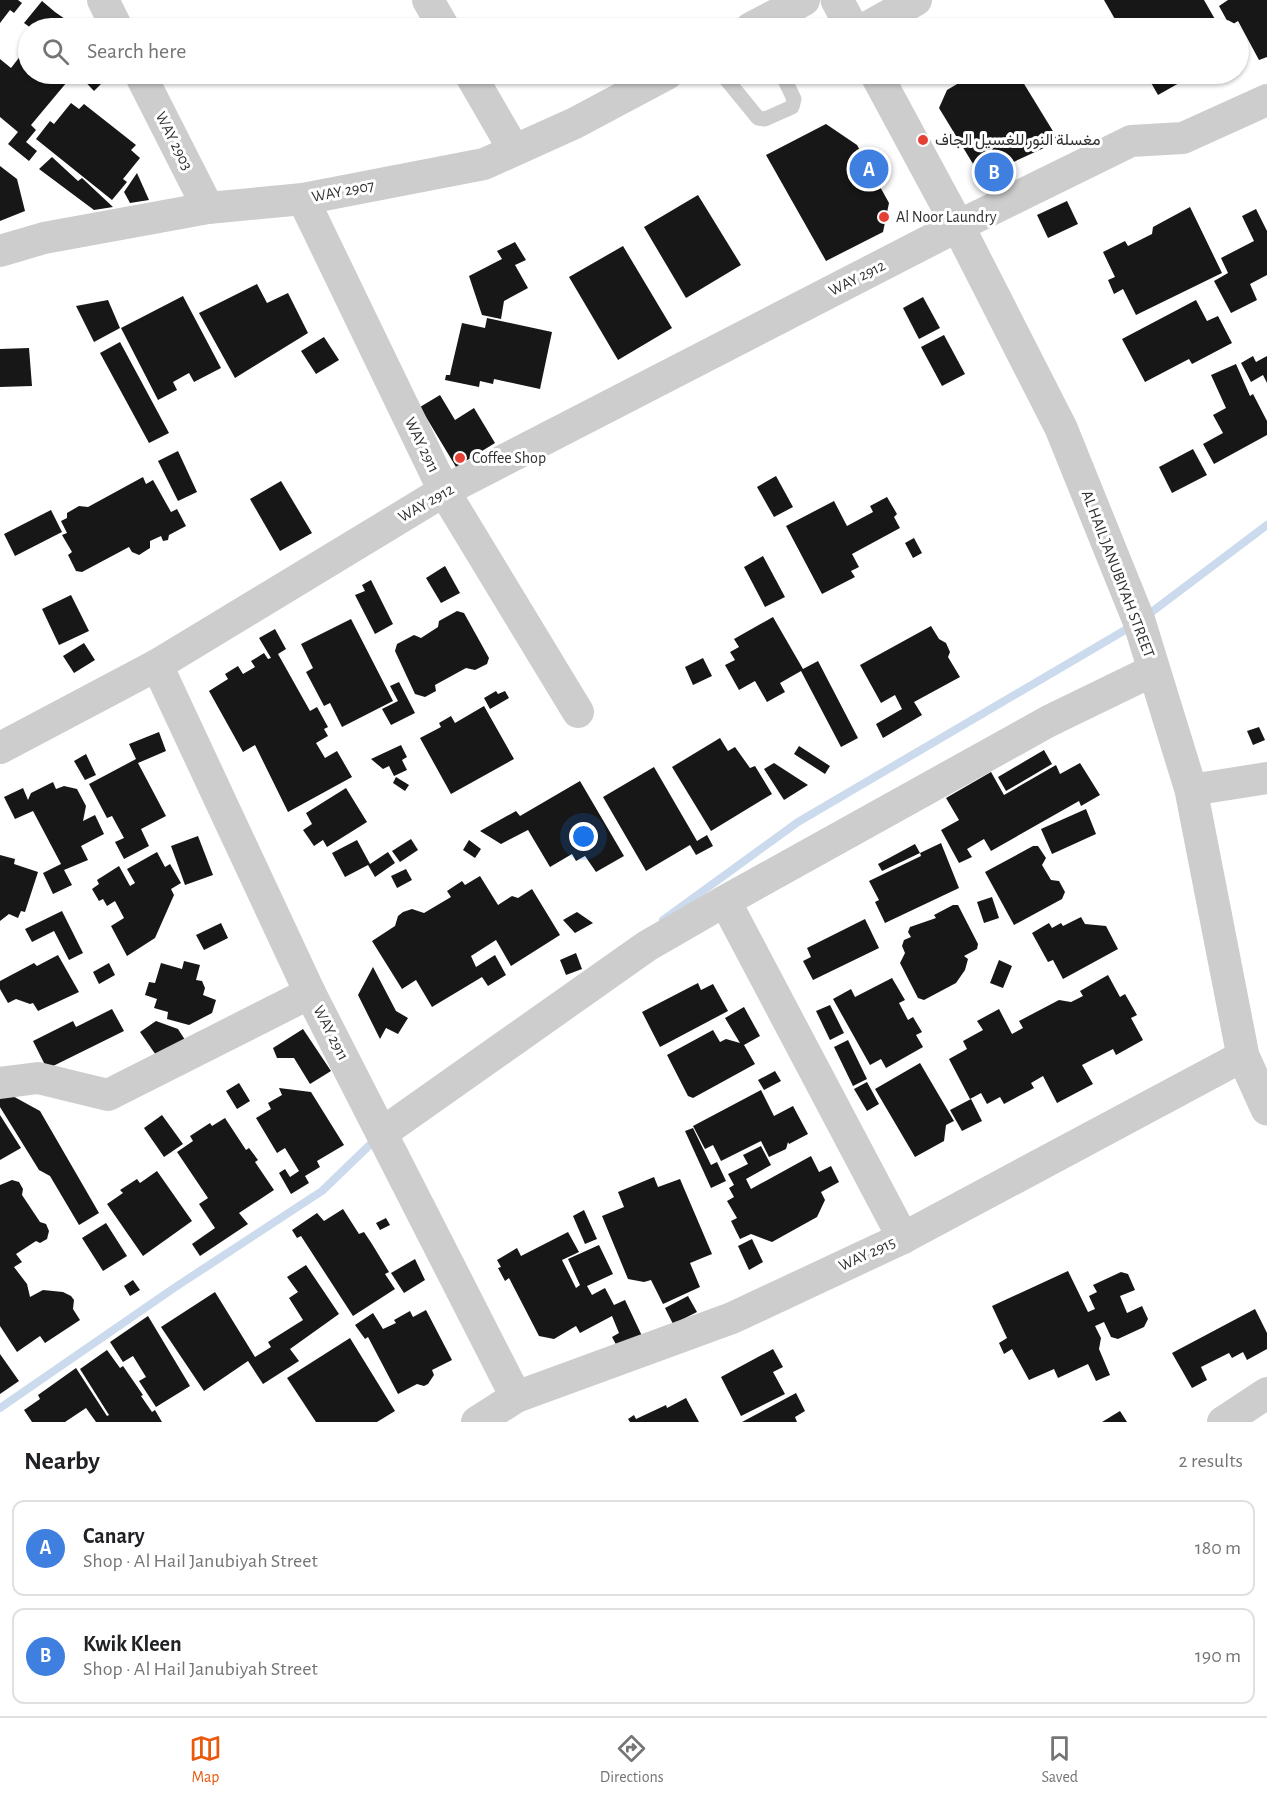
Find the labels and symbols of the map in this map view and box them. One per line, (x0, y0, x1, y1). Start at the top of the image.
street label: WAY 2903 (152, 109, 196, 173)
place label: مغسلة النور للغسيل الجاف (935, 132, 1101, 150)
marker: مغسلة النور للغسيل الجاف (916, 133, 930, 147)
pin: A (850, 146, 888, 192)
pin: B (974, 150, 1014, 195)
street label: WAY 2907 (310, 177, 376, 205)
place label: Al Noor Laundry (896, 209, 997, 226)
marker: Al Noor Laundry (877, 210, 891, 224)
street label: WAY 2912 (826, 257, 888, 299)
street label: WAY 2911 (402, 415, 442, 475)
place label: Coffee Shop (472, 450, 546, 466)
marker: Coffee Shop (453, 451, 467, 465)
street label: WAY 2912 (396, 481, 456, 525)
street label: AL HAIL JANUBIYAH STREET (1079, 488, 1157, 660)
your location (569, 822, 598, 851)
street label: WAY 2911 (310, 1003, 352, 1063)
street label: WAY 2915 (836, 1234, 898, 1274)

